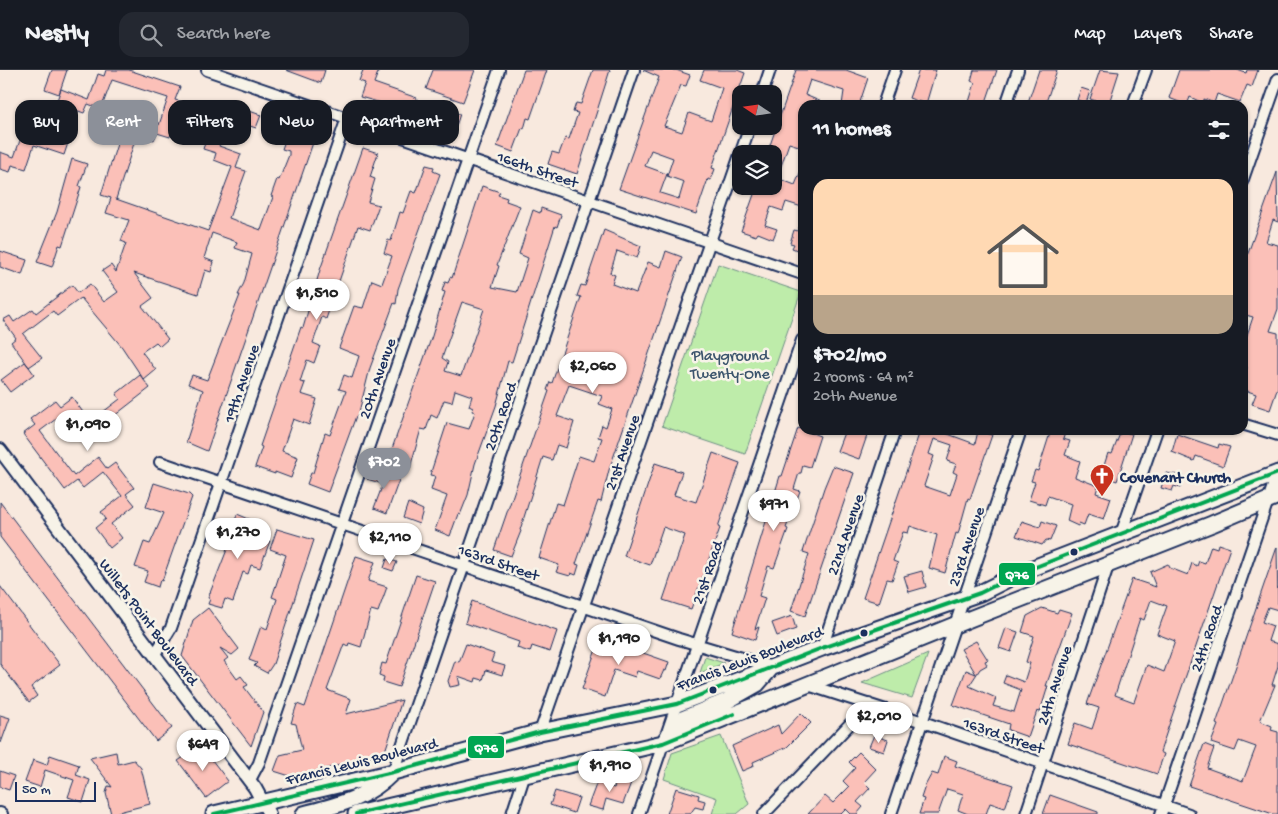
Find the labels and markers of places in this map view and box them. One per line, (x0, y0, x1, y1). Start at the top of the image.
pin: $1,510 (276, 278, 358, 321)
pin: $2,060 (552, 352, 634, 394)
pin: $1,090 (47, 410, 129, 452)
pin: $702 (354, 448, 414, 490)
church icon: Covenant Church (1089, 463, 1115, 497)
place label: Covenant Church (1119, 470, 1232, 489)
pin: $971 (744, 490, 804, 532)
pin: $1,270 (197, 518, 279, 560)
pin: $2,110 (349, 522, 431, 565)
unlabelled marker (1069, 547, 1079, 557)
pin: $1,190 (578, 624, 660, 666)
unlabelled marker (859, 628, 869, 638)
unlabelled marker (708, 685, 718, 695)
pin: $2,010 (838, 702, 920, 744)
pin: $649 (173, 730, 233, 772)
pin: $1,910 (569, 750, 651, 793)

